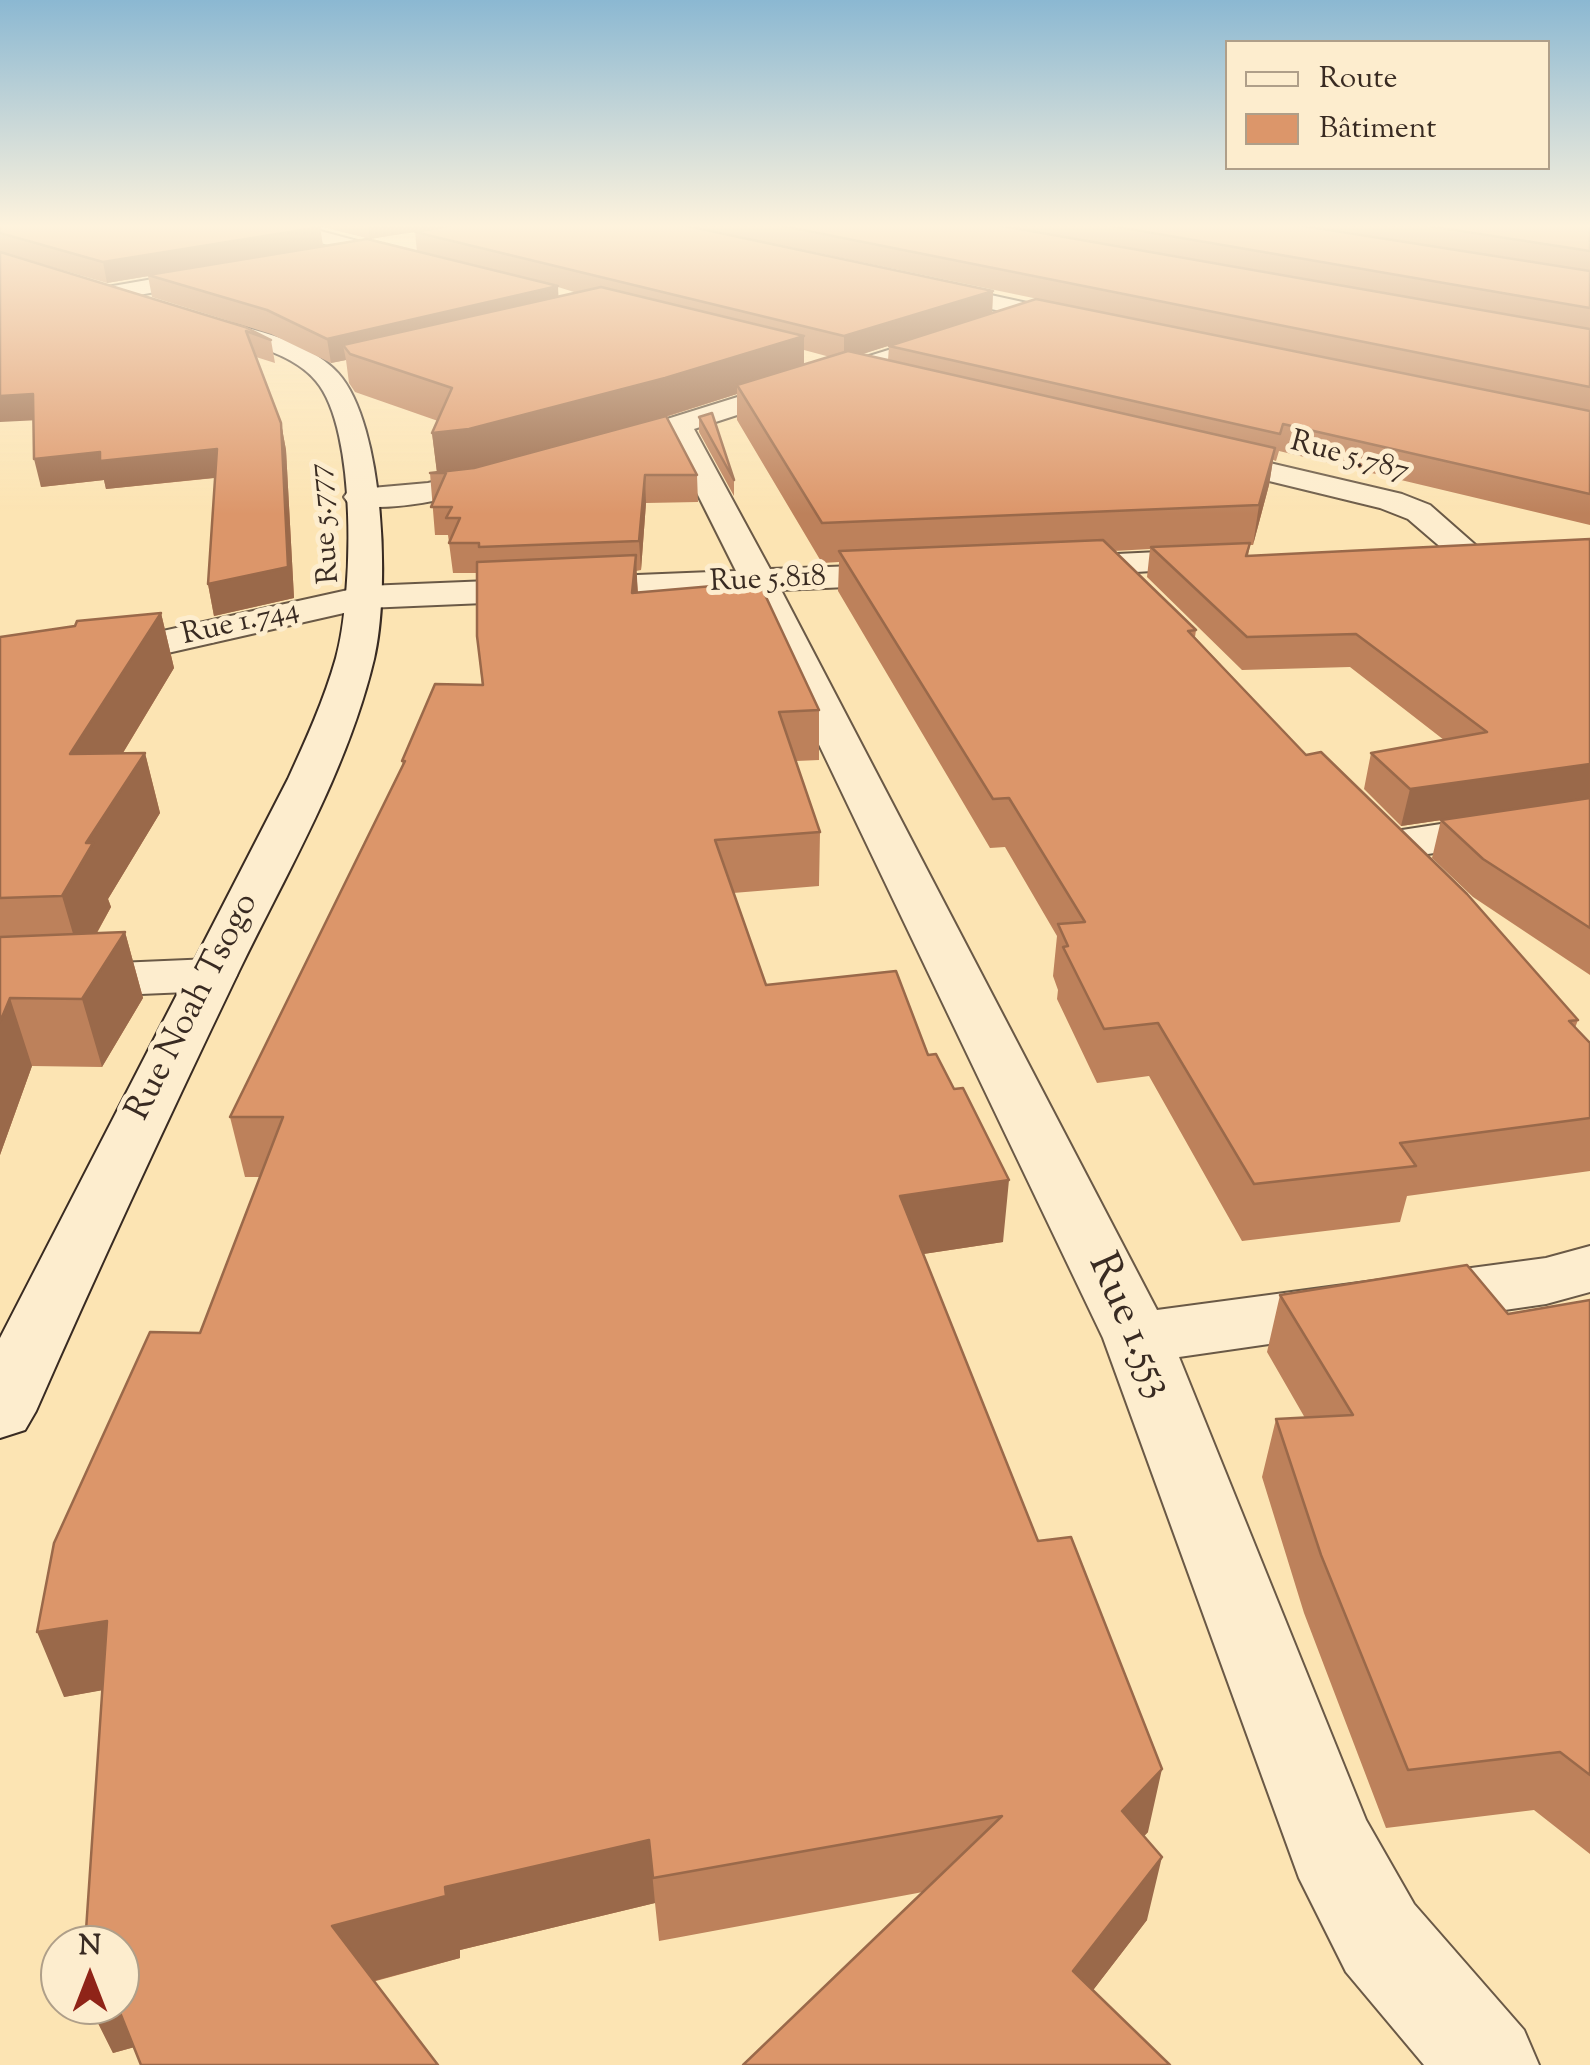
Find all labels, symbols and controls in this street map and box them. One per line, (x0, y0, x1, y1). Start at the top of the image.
legend (1225, 40, 1550, 170)
text: Route (1319, 58, 1398, 101)
text: Bâtiment (1319, 108, 1436, 151)
street label: Rue 5.787 (1286, 426, 1412, 492)
street label: Rue 5.777 (304, 461, 350, 585)
street label: Rue 5.818 (709, 561, 827, 603)
street label: Rue 1.744 (179, 594, 303, 656)
street label: Rue Noah Tsogo (120, 887, 270, 1129)
street label: Rue 1.553 (1073, 1247, 1181, 1407)
north arrow (40, 1925, 140, 2025)
text: N (79, 1927, 101, 1967)

